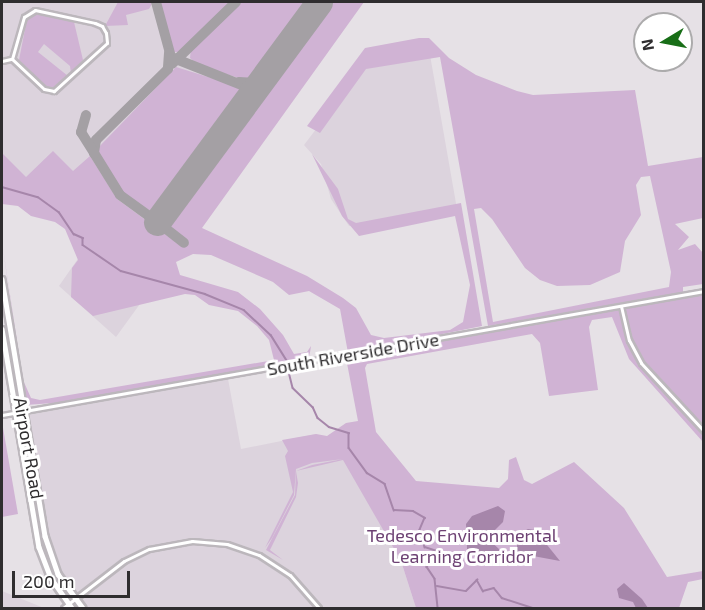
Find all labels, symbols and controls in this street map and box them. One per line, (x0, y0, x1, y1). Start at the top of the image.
north arrow (633, 12, 693, 72)
text: N (636, 38, 657, 52)
street label: South Riverside Drive (265, 328, 441, 380)
street label: Airport Road (9, 395, 49, 501)
park label: Tedesco Environmental Learning Corridor (367, 525, 557, 568)
scale bar (15, 559, 134, 597)
text: 200 m (23, 570, 75, 592)

